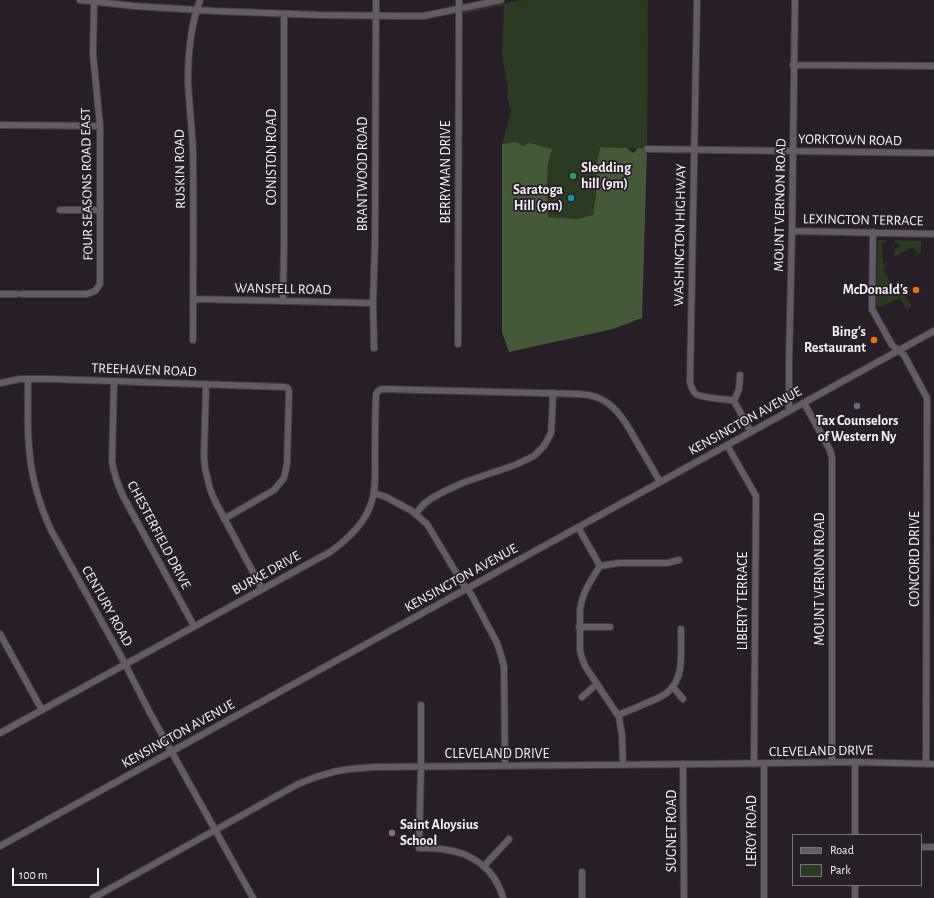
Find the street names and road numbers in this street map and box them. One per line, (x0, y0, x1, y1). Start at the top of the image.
street label: FOUR SEASONS ROAD EAST (77, 107, 97, 261)
street label: CONISTON ROAD (264, 109, 280, 205)
street label: BRANTWOOD ROAD (355, 117, 371, 231)
street label: BERRYMAN DRIVE (438, 121, 454, 223)
street label: RUSKIN ROAD (171, 129, 189, 209)
street label: YORKTOWN ROAD (798, 131, 902, 149)
street label: MOUNT VERNON ROAD (770, 138, 790, 272)
street label: WASHINGTON HIGHWAY (670, 163, 690, 307)
street label: LEXINGTON TERRACE (803, 211, 923, 229)
street label: WANSFELL ROAD (235, 280, 331, 298)
street label: TREEHAVEN ROAD (91, 360, 197, 380)
street label: KENSINGTON AVENUE (686, 383, 804, 459)
street label: CHESTERFIELD DRIVE (123, 478, 195, 592)
street label: CONCORD DRIVE (907, 511, 923, 607)
street label: MOUNT VERNON ROAD (812, 512, 828, 646)
street label: KENSINGTON AVENUE (402, 540, 520, 616)
street label: BURKE DRIVE (229, 547, 303, 599)
street label: LIBERTY TERRACE (735, 552, 751, 650)
street label: CENTURY ROAD (78, 563, 136, 649)
street label: KENSINGTON AVENUE (119, 696, 237, 772)
street label: CLEVELAND DRIVE (769, 742, 873, 760)
street label: CLEVELAND DRIVE (445, 746, 549, 762)
street label: SUGNET ROAD (664, 790, 680, 872)
street label: LEROY ROAD (744, 795, 760, 867)

